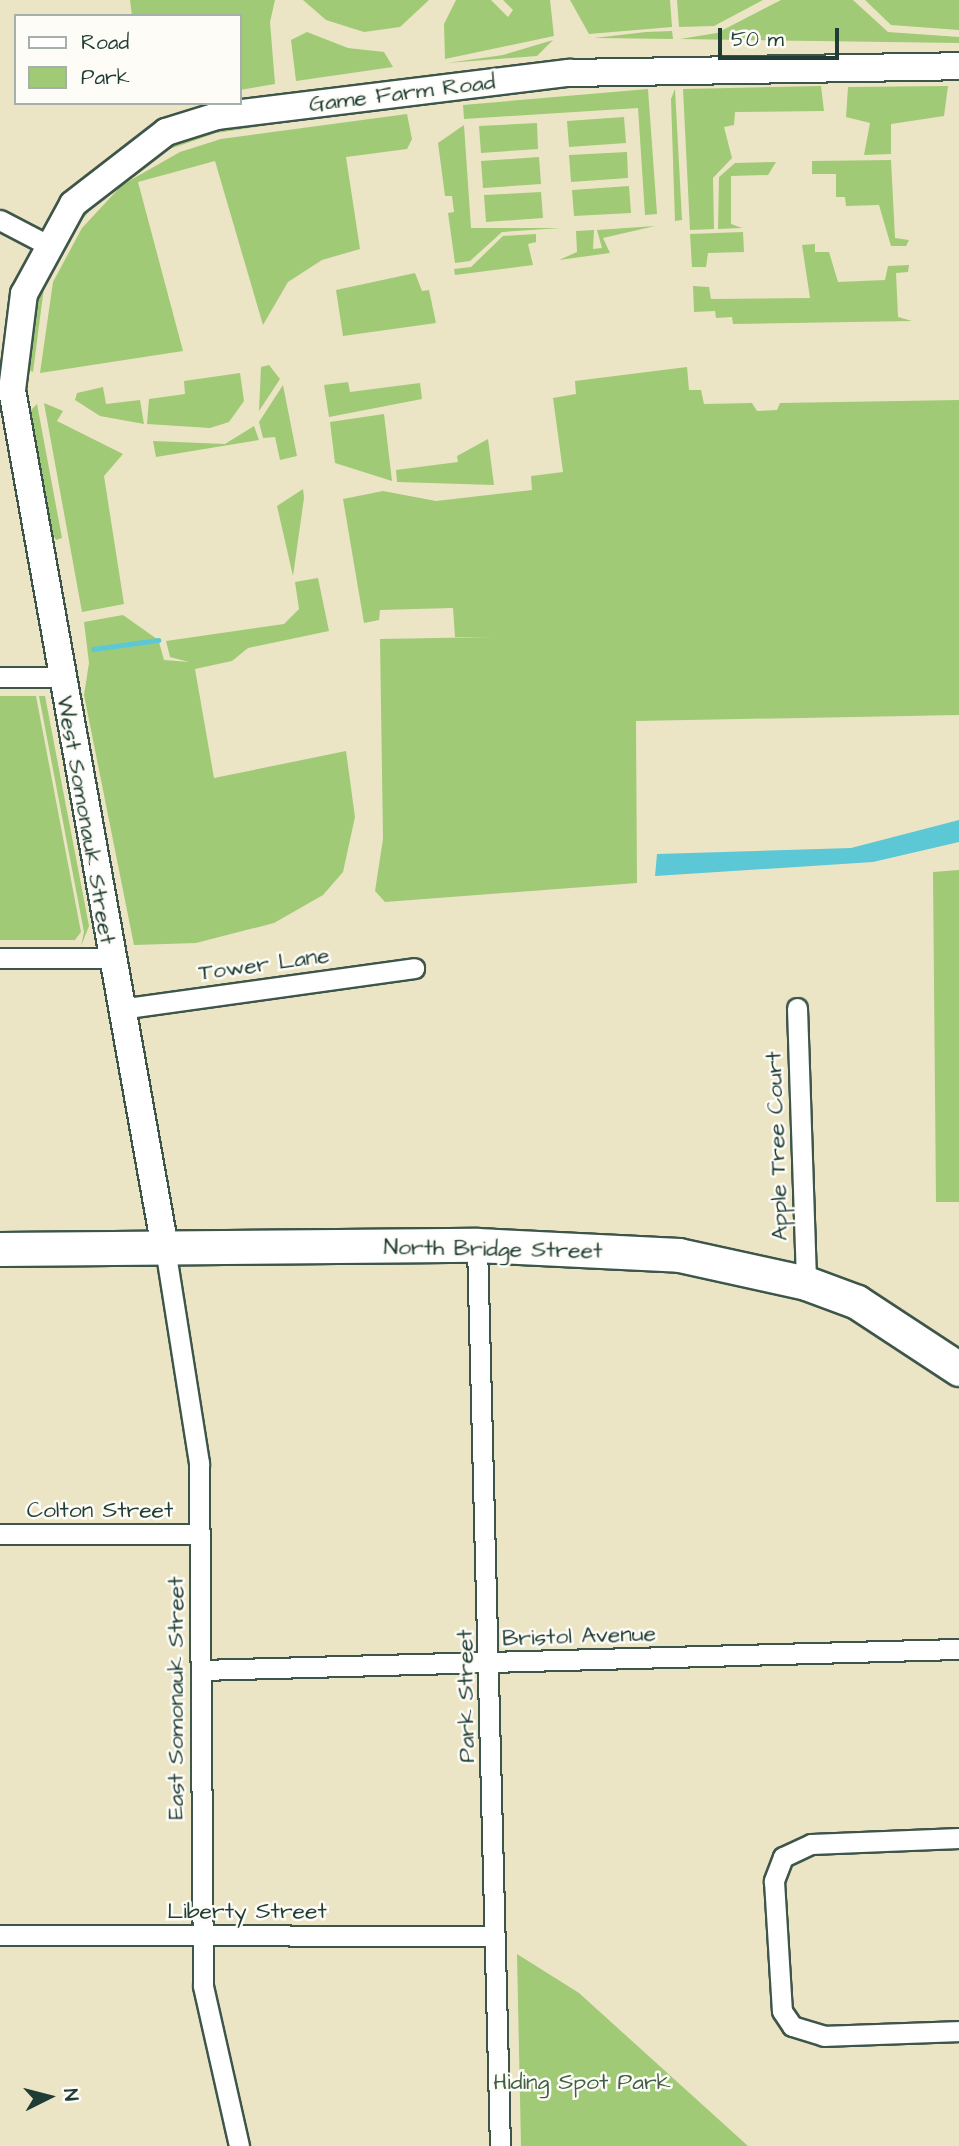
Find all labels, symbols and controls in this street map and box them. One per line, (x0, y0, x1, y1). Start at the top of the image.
legend (14, 14, 242, 105)
scale bar (721, 14, 842, 58)
text: 50 m (731, 25, 784, 54)
text: Road (81, 28, 129, 57)
text: Park (81, 63, 130, 92)
street label: Game Farm Road (307, 68, 497, 118)
street label: West Somonauk Street (51, 694, 121, 946)
street label: Tower Lane (197, 941, 331, 987)
street label: Apple Tree Court (760, 1051, 794, 1241)
street label: North Bridge Street (383, 1233, 603, 1265)
street label: Colton Street (27, 1496, 173, 1524)
street label: East Somonauk Street (162, 1576, 190, 1820)
street label: Bristol Avenue (502, 1620, 656, 1652)
street label: Park Street (451, 1629, 481, 1763)
street label: Liberty Street (167, 1897, 327, 1925)
north arrow (14, 2062, 84, 2132)
park label: Hiding Spot Park (493, 2068, 671, 2096)
text: N (56, 2087, 84, 2102)

